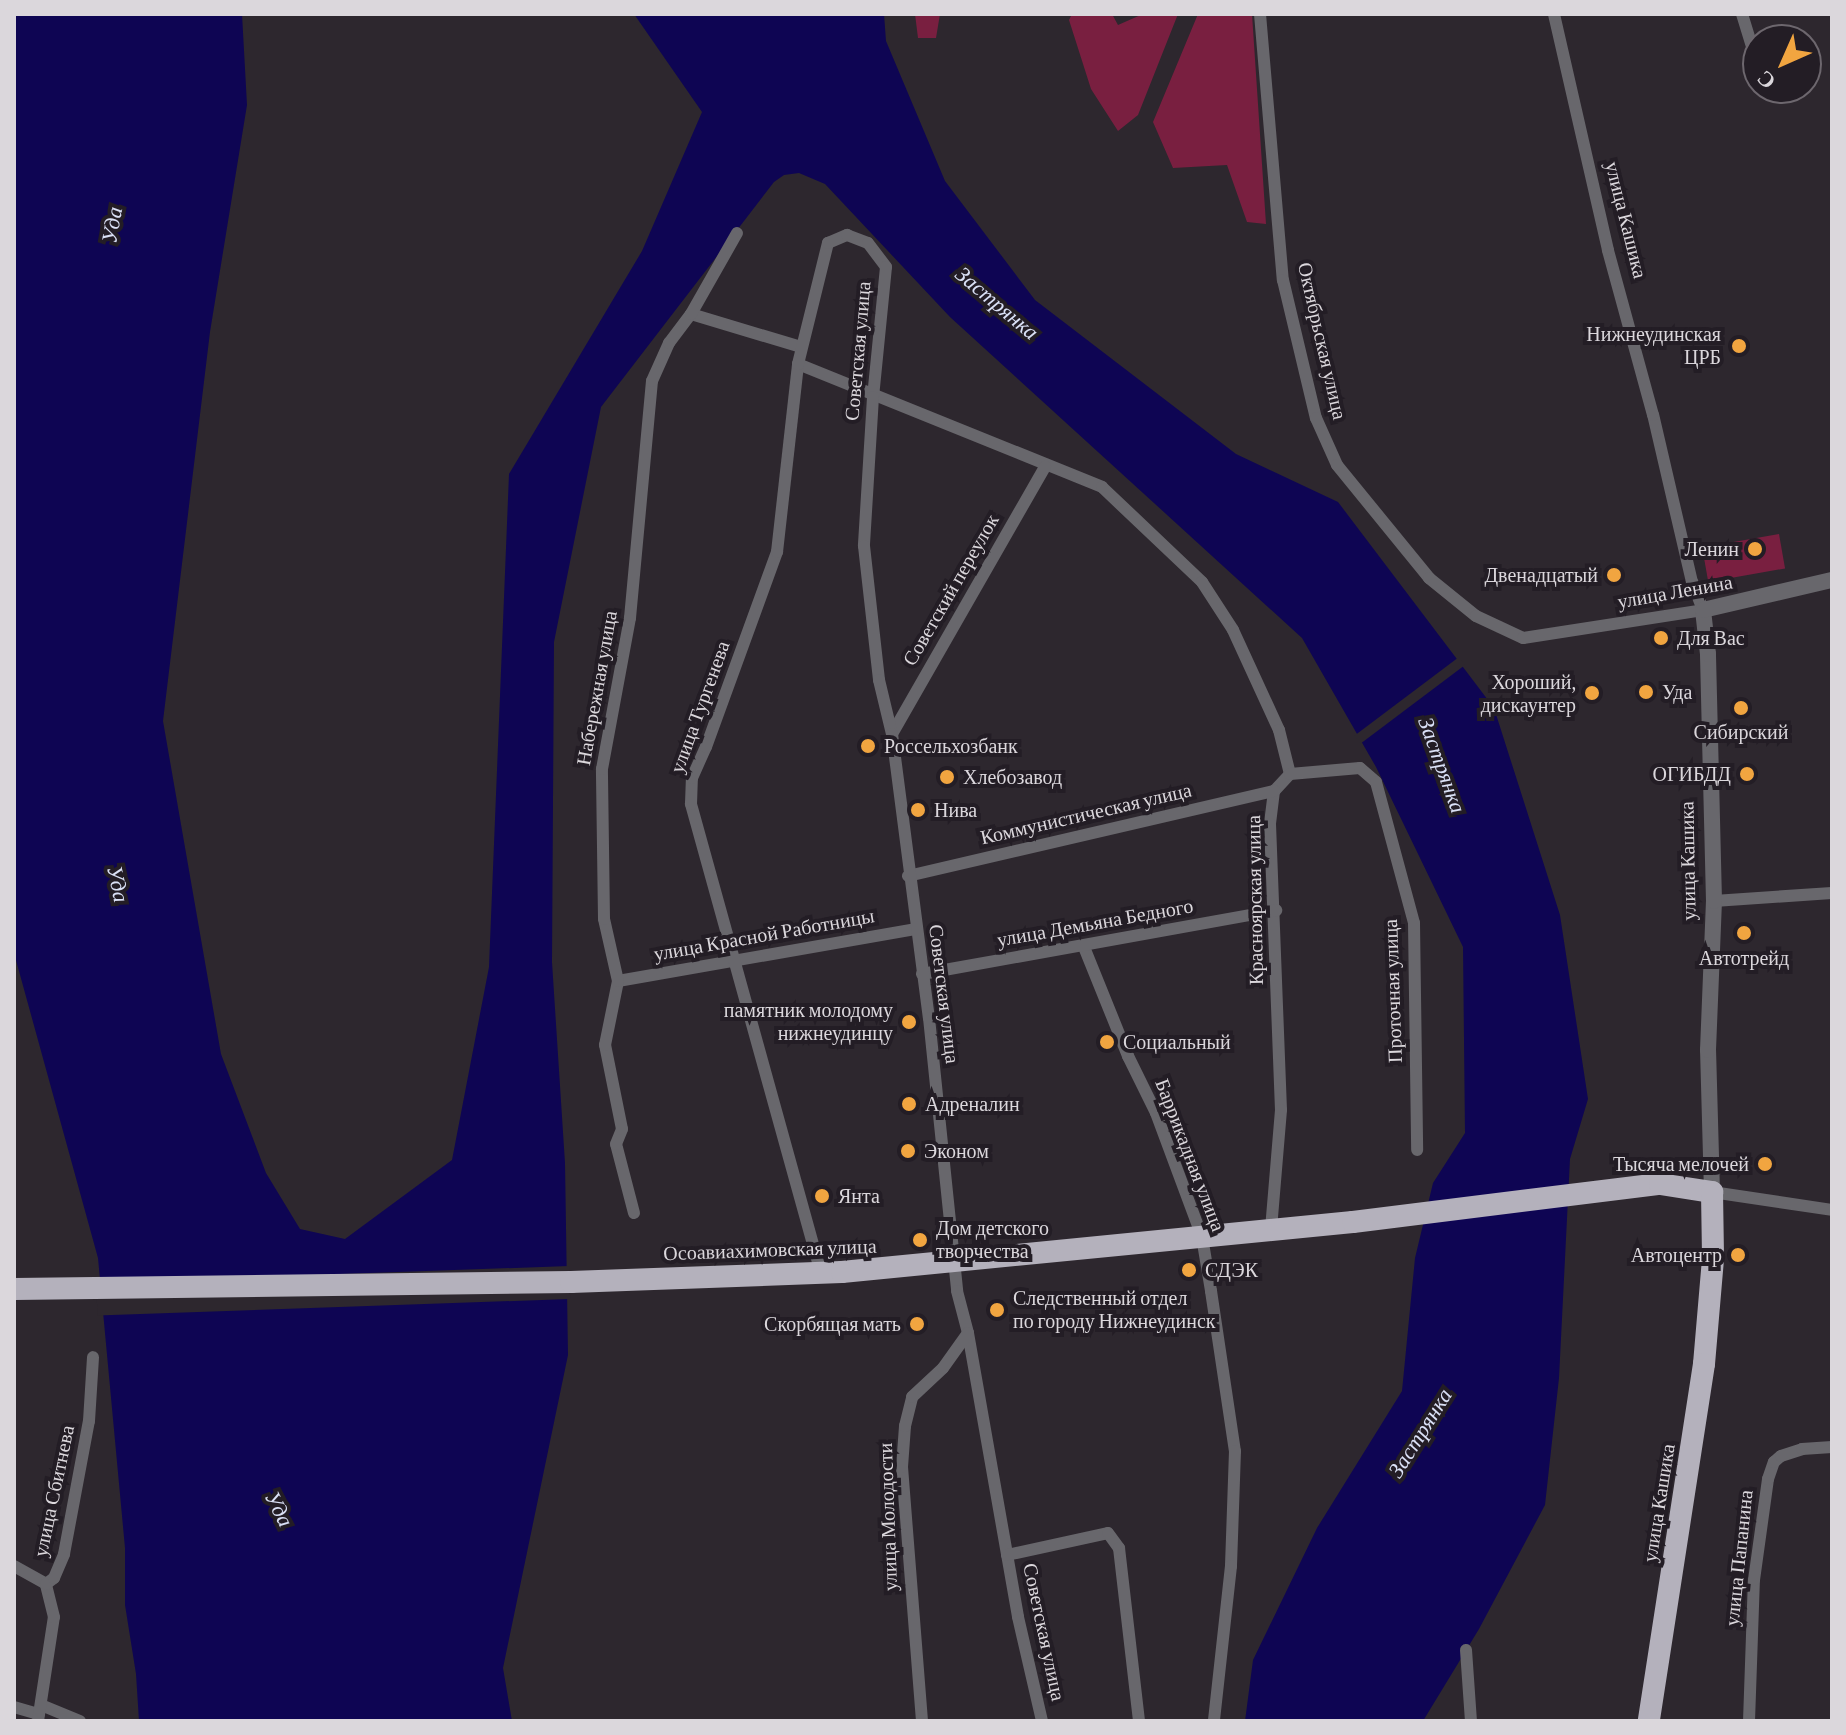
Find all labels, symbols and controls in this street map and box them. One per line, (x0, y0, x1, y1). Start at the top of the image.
north arrow (1742, 24, 1822, 104)
text: С (1752, 65, 1781, 94)
street label: улица Кашика (1600, 159, 1652, 281)
water label: Уда (96, 205, 128, 245)
street label: Октябрьская улица (1292, 260, 1352, 422)
water label: Застрянка (950, 261, 1044, 345)
street label: Советская улица (840, 280, 876, 422)
place label: Нижнеудинская ЦРБ (1586, 322, 1721, 369)
marker: Нижнеудинская ЦРБ (1728, 335, 1750, 357)
street label: Советский переулок (898, 510, 1004, 670)
place label: Ленин (1685, 537, 1739, 561)
marker: Ленин (1746, 540, 1764, 558)
place label: Двенадцатый (1484, 563, 1598, 587)
marker: Двенадцатый (1605, 566, 1623, 584)
street label: улица Ленина (1616, 570, 1734, 614)
street label: Набережная улица (572, 609, 622, 767)
place label: Для Вас (1677, 626, 1745, 650)
marker: Для Вас (1652, 629, 1670, 647)
street label: улица Тургенева (665, 638, 735, 776)
place label: Хороший, дискаунтер (1481, 670, 1576, 717)
place label: Уда (1662, 680, 1692, 704)
marker: Уда (1637, 683, 1655, 701)
marker: Хороший, дискаунтер (1583, 684, 1601, 702)
marker: Сибирский (1732, 699, 1750, 717)
water label: Застрянка (1412, 713, 1472, 817)
place label: Сибирский (1694, 720, 1788, 744)
place label: Россельхозбанк (884, 734, 1018, 758)
marker: Россельхозбанк (859, 737, 877, 755)
place label: ОГИБДД (1653, 762, 1731, 786)
place label: Хлебозавод (963, 765, 1062, 789)
marker: ОГИБДД (1738, 765, 1756, 783)
marker: Хлебозавод (938, 768, 956, 786)
street label: Коммунистическая улица (978, 778, 1194, 850)
place label: Нива (934, 798, 977, 822)
marker: Нива (909, 801, 927, 819)
street label: улица Кашика (1675, 801, 1701, 921)
street label: Красноярская улица (1242, 815, 1268, 985)
water label: Уда (101, 863, 135, 905)
street label: улица Демьяна Бедного (995, 894, 1195, 952)
street label: улица Красной Работницы (652, 904, 876, 966)
street label: Проточная улица (1378, 919, 1408, 1063)
street label: Советская улица (924, 923, 964, 1065)
marker: Автотрейд (1735, 924, 1753, 942)
place label: Автотрейд (1699, 946, 1789, 970)
place label: памятник молодому нижнеудинцу (724, 998, 893, 1045)
marker: памятник молодому нижнеудинцу (900, 1013, 918, 1031)
place label: Социальный (1123, 1030, 1231, 1054)
marker: Социальный (1098, 1033, 1116, 1051)
street label: Баррикадная улица (1150, 1075, 1230, 1235)
place label: Адреналин (925, 1092, 1020, 1116)
marker: Адреналин (900, 1095, 918, 1113)
place label: Эконом (924, 1139, 989, 1163)
marker: Эконом (899, 1142, 917, 1160)
place label: Тысяча мелочей (1613, 1152, 1749, 1176)
marker: Тысяча мелочей (1756, 1155, 1774, 1173)
place label: Янта (838, 1184, 880, 1208)
marker: Янта (813, 1187, 831, 1205)
place label: Дом детского творчества (936, 1216, 1049, 1263)
marker: Дом детского творчества (911, 1231, 929, 1249)
street label: Осоавиахимовская улица (663, 1234, 877, 1266)
place label: Автоцентр (1631, 1243, 1722, 1267)
marker: Автоцентр (1729, 1246, 1747, 1264)
place label: СДЭК (1205, 1258, 1258, 1282)
marker: СДЭК (1180, 1261, 1198, 1279)
place label: Следственный отдел по городу Нижнеудинск (1013, 1286, 1215, 1333)
marker: Следственный отдел по городу Нижнеудинск (988, 1301, 1006, 1319)
place label: Скорбящая мать (764, 1312, 901, 1336)
marker: Скорбящая мать (908, 1315, 926, 1333)
water label: Застрянка (1382, 1384, 1458, 1482)
street label: улица Сбитнева (28, 1423, 80, 1559)
street label: улица Молодости (873, 1442, 903, 1592)
street label: улица Кашика (1638, 1442, 1680, 1564)
water label: Уда (259, 1487, 299, 1531)
street label: улица Папанина (1720, 1489, 1758, 1627)
street label: Советская улица (1018, 1561, 1070, 1703)

